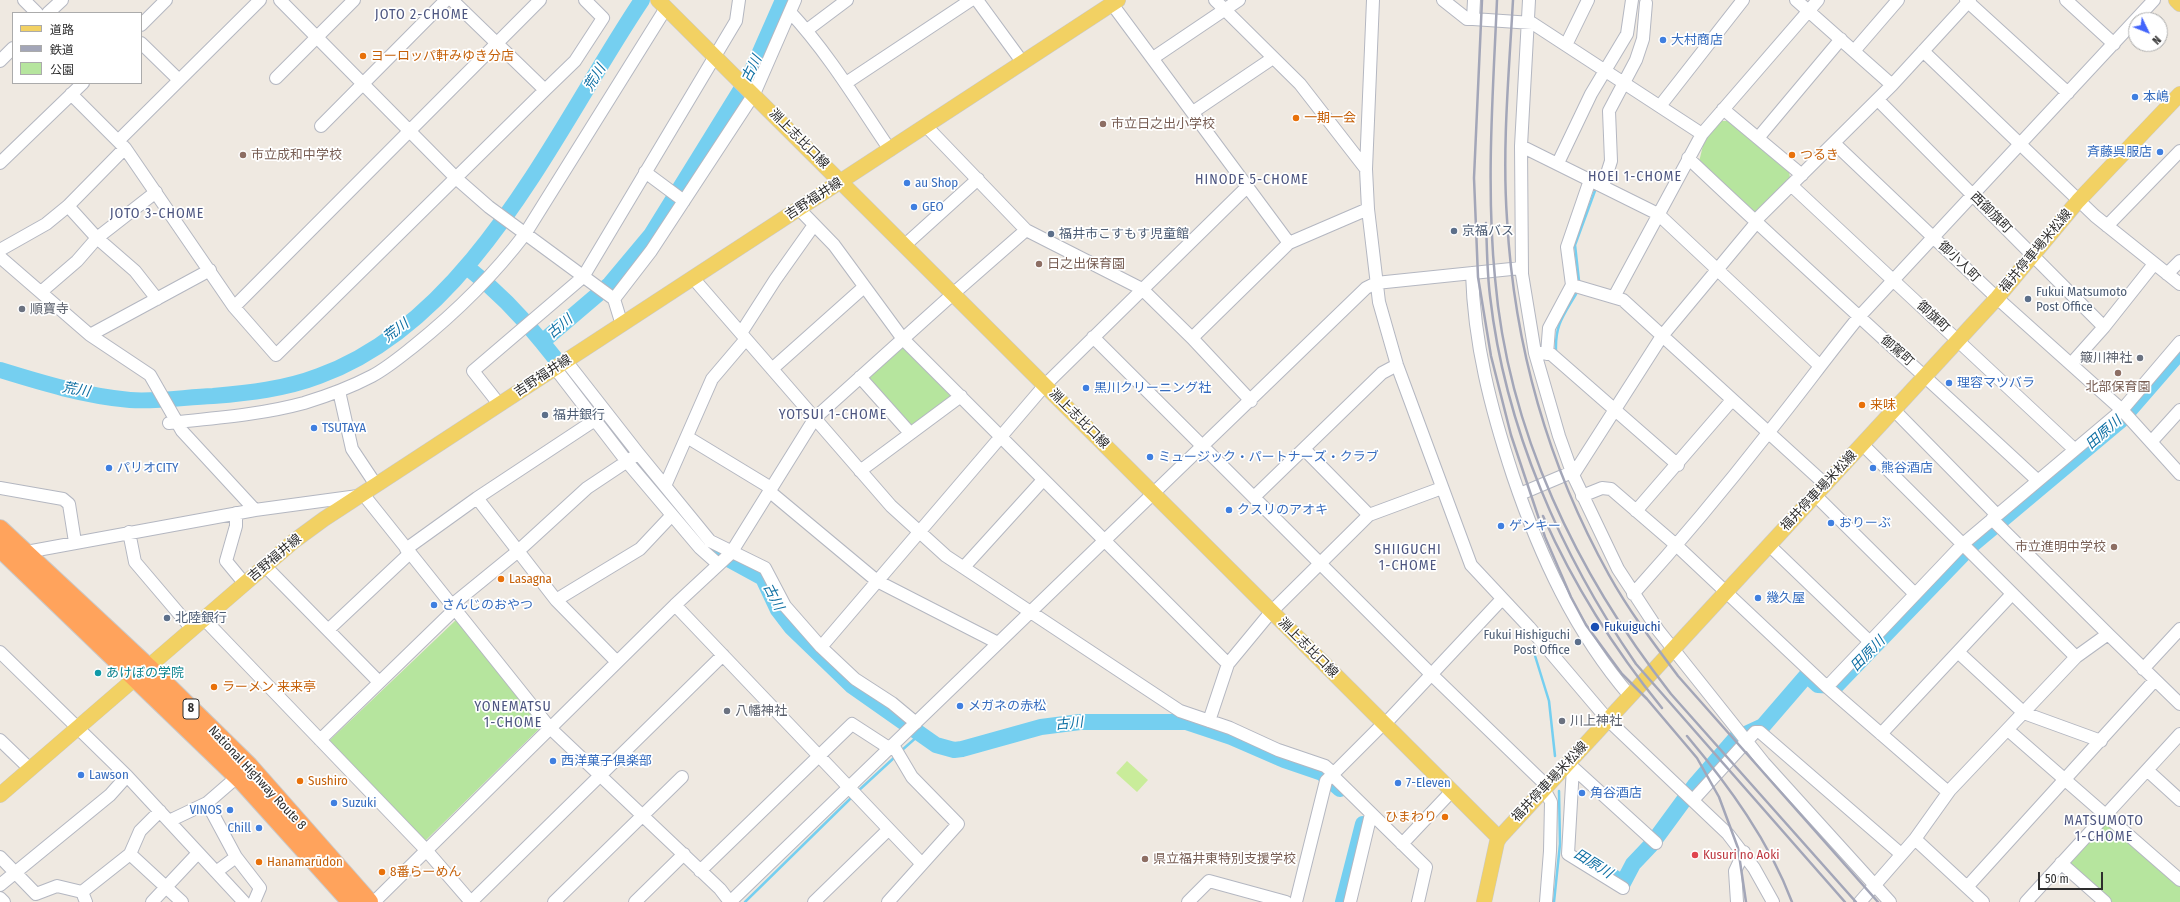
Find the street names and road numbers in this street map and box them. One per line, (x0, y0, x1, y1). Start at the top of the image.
street label: 淵上志比口線 (766, 106, 832, 172)
street label: 吉野福井線 (782, 175, 846, 223)
street label: 西御旗町 (1967, 189, 2015, 237)
street label: 福井停車場米松線 (1997, 206, 2075, 296)
street label: 御小人町 (1935, 238, 1983, 286)
street label: 御旗町 (1913, 298, 1953, 336)
street label: 御駕町 (1877, 332, 1917, 370)
street label: 吉野福井線 (511, 352, 575, 400)
street label: 淵上志比口線 (1046, 386, 1112, 452)
street label: 福井停車場米松線 (1778, 448, 1860, 534)
street label: 吉野福井線 (245, 531, 305, 585)
street label: 淵上志比口線 (1275, 615, 1341, 681)
road number: 8 (183, 699, 199, 719)
street label: National Highway Route 8 (205, 723, 309, 833)
street label: 福井停車場米松線 (1509, 739, 1591, 825)

